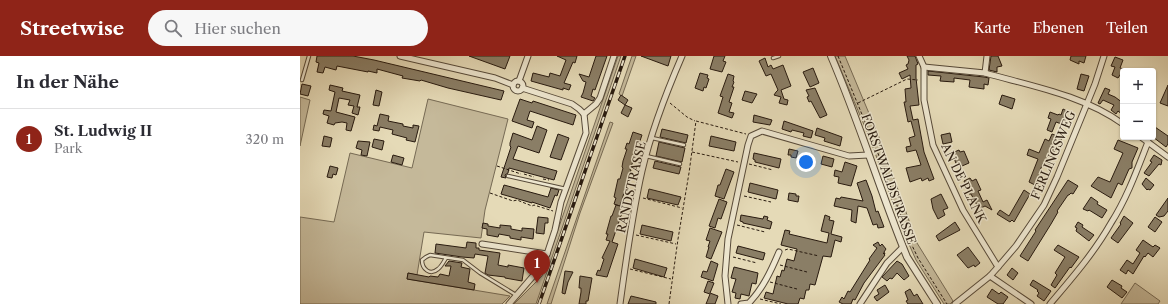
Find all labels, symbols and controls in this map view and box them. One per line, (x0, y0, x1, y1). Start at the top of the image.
search box (148, 10, 428, 46)
text: Streetwise (20, 17, 124, 40)
icon: search (162, 17, 184, 39)
text: Hier suchen (194, 19, 281, 38)
text: Karte (974, 19, 1011, 37)
text: Ebenen (1033, 19, 1084, 37)
text: Teilen (1106, 19, 1148, 37)
map controls (1120, 68, 1156, 140)
button: + (1120, 68, 1156, 104)
text: In der Nähe (16, 72, 119, 92)
button: − (1120, 104, 1156, 140)
street label: FERLINGSWEG (1028, 108, 1079, 202)
street label: FORSTWALDSTRASSE (858, 112, 920, 246)
text: St. Ludwig II (54, 121, 152, 140)
text: 1 (26, 131, 32, 147)
text: 320 m (246, 131, 284, 147)
text: Park (54, 140, 82, 156)
street label: RANDSTRASSE (613, 140, 649, 234)
street label: AN DE PLANK (938, 140, 990, 226)
your location (796, 152, 816, 172)
pin: 1 (524, 250, 550, 283)

